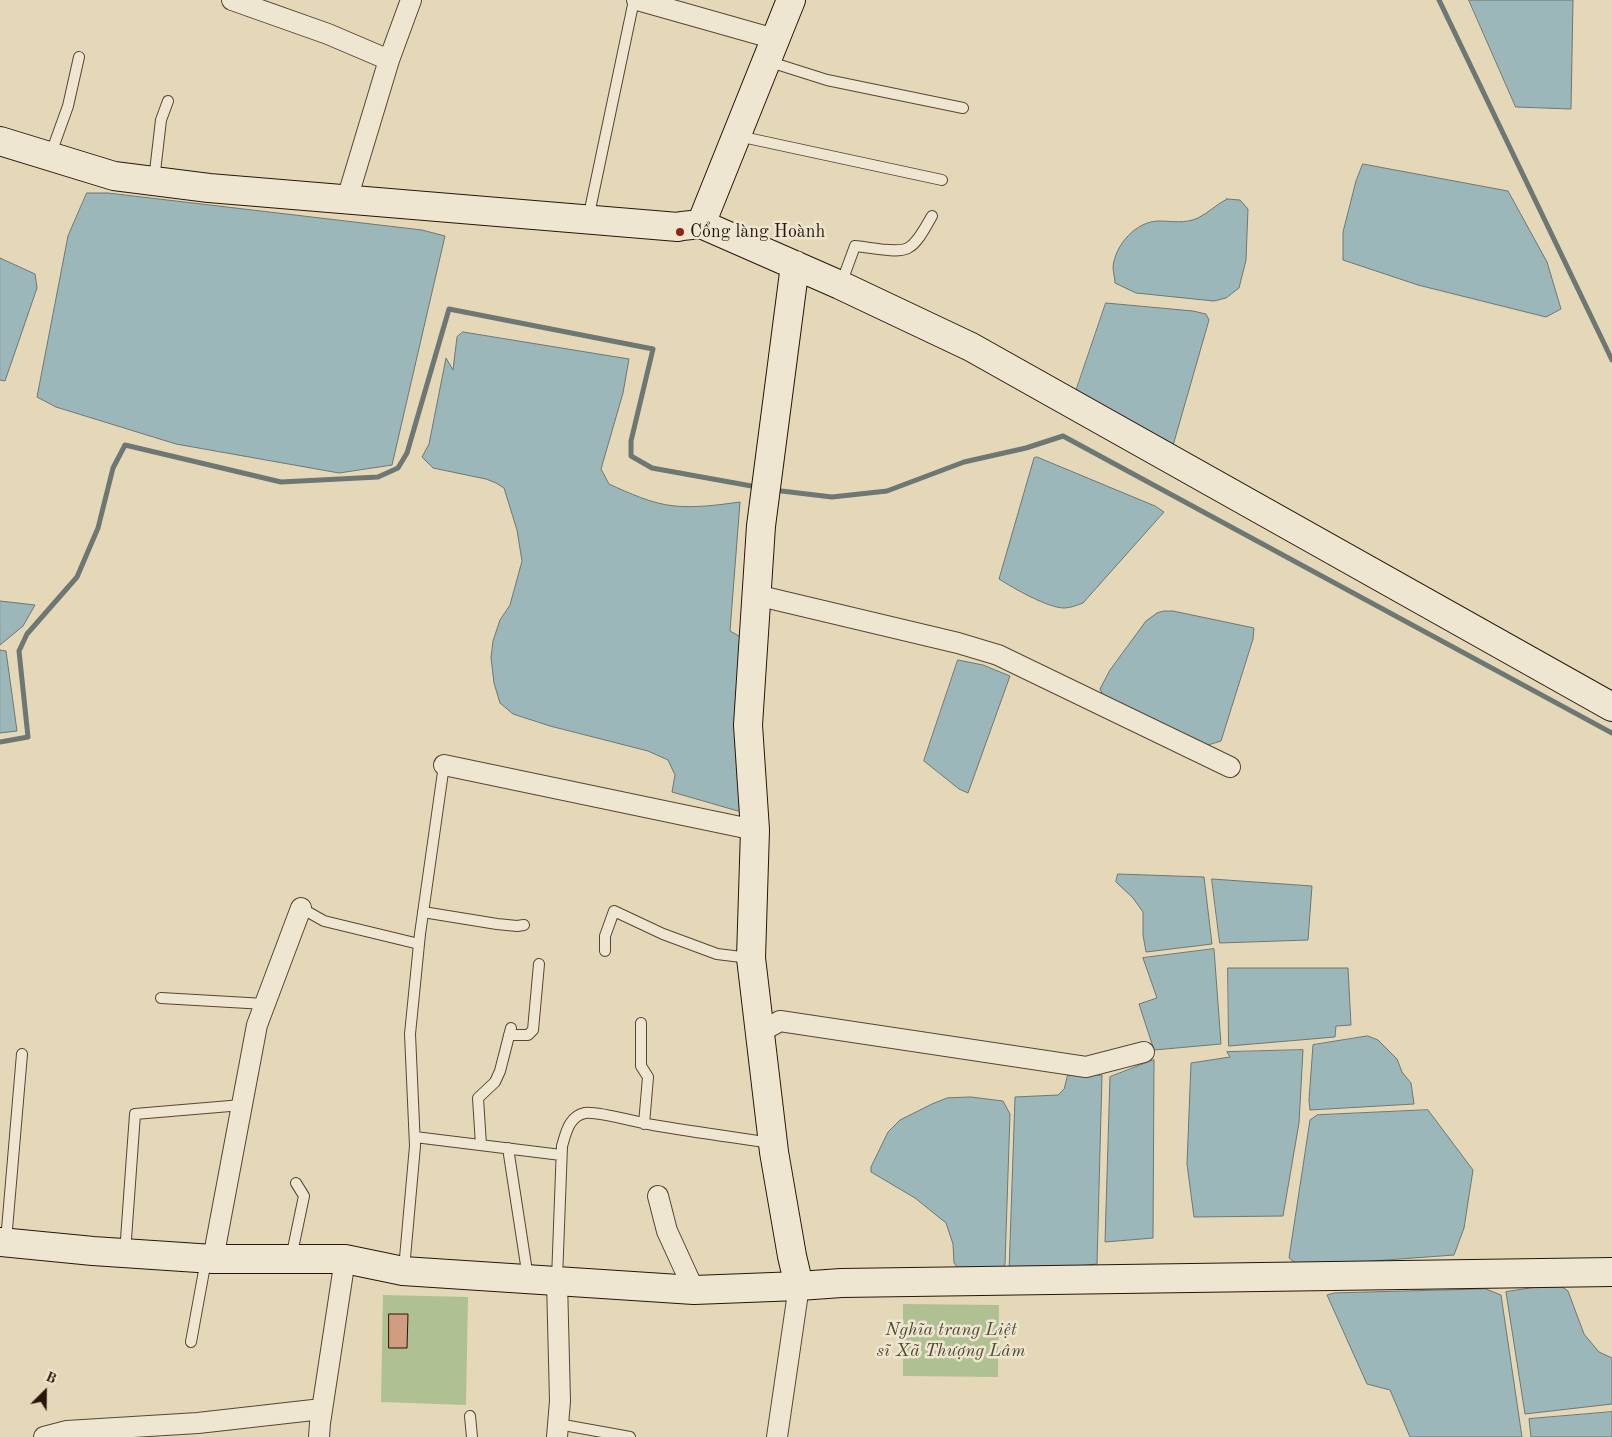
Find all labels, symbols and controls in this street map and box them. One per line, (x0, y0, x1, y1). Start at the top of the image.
place label: Cổng làng Hoành (690, 221, 825, 243)
marker: Cổng làng Hoành (674, 226, 686, 238)
park label: Nghĩa trang Liệt sĩ Xã Thượng Lâm (876, 1319, 1026, 1362)
north arrow (20, 1367, 70, 1417)
text: B (44, 1370, 58, 1387)

